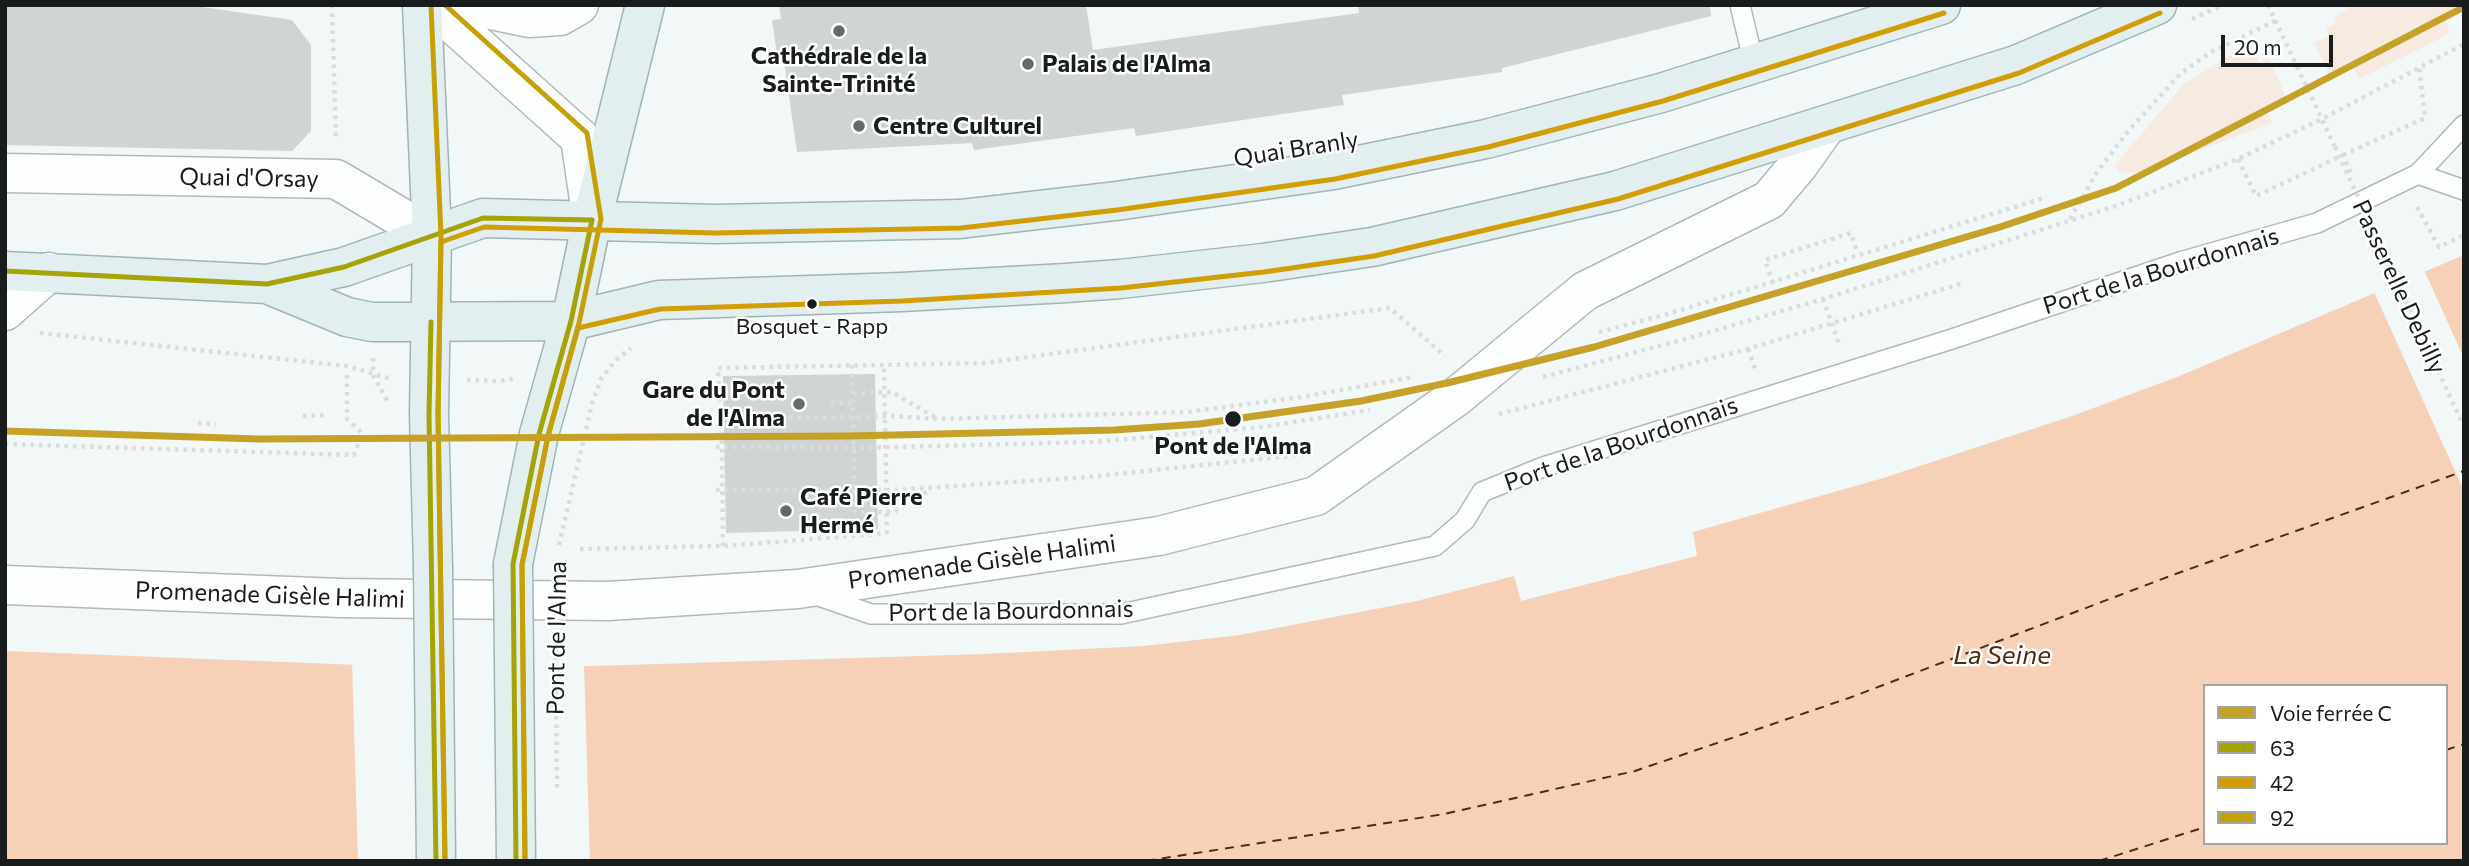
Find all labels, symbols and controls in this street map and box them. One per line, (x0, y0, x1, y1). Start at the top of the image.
scale bar (2224, 21, 2336, 65)
marker: Cathédrale de la Sainte-Trinité (831, 23, 847, 39)
text: 20 m (2234, 34, 2282, 59)
place label: Cathédrale de la Sainte-Trinité (751, 42, 927, 98)
place label: Palais de l'Alma (1042, 50, 1211, 78)
marker: Palais de l'Alma (1020, 56, 1036, 72)
place label: Centre Culturel (873, 112, 1042, 140)
marker: Centre Culturel (851, 118, 867, 134)
street label: Quai Branly (1232, 125, 1360, 173)
street label: Quai d'Orsay (179, 162, 319, 194)
street label: Passerelle Debilly (2346, 195, 2452, 379)
street label: Port de la Bourdonnais (2040, 221, 2282, 321)
marker: Bosquet - Rapp (805, 297, 819, 311)
place label: Bosquet - Rapp (736, 314, 888, 340)
place label: Gare du Pont de l'Alma (642, 376, 785, 432)
street label: Port de la Bourdonnais (1500, 390, 1742, 498)
marker: Gare du Pont de l'Alma (791, 396, 807, 412)
marker: Pont de l'Alma (1223, 409, 1243, 429)
place label: Pont de l'Alma (1154, 432, 1312, 460)
place label: Café Pierre Hermé (800, 483, 923, 539)
marker: Café Pierre Hermé (778, 503, 794, 519)
street label: Promenade Gisèle Halimi (846, 529, 1118, 595)
street label: Pont de l'Alma (541, 561, 573, 715)
street label: Promenade Gisèle Halimi (134, 576, 406, 614)
street label: Port de la Bourdonnais (888, 594, 1134, 628)
water label: La Seine (1953, 639, 2051, 671)
legend (2203, 684, 2448, 845)
text: Voie ferrée C (2270, 700, 2392, 725)
text: 63 (2270, 735, 2295, 760)
text: 42 (2270, 770, 2294, 795)
text: 92 (2270, 805, 2294, 830)

